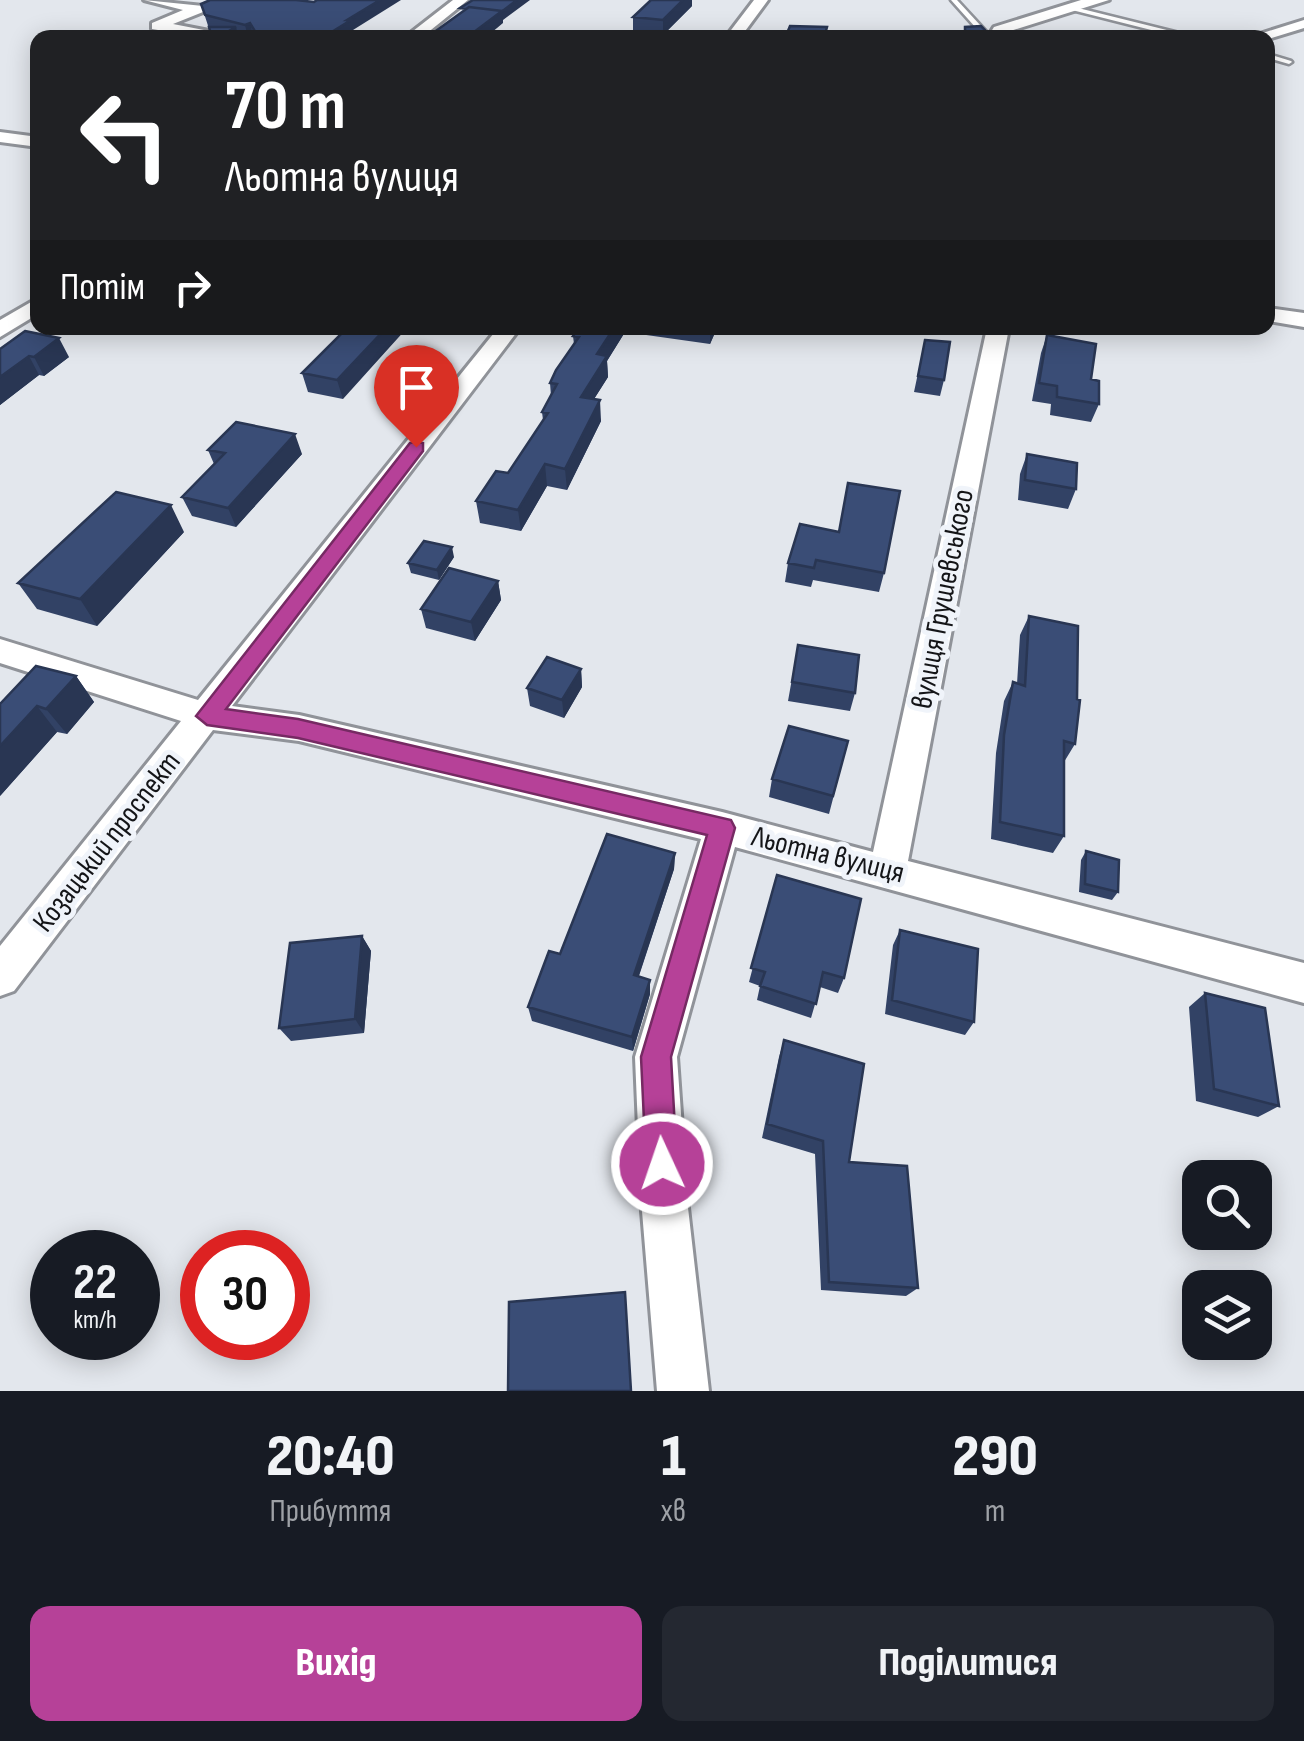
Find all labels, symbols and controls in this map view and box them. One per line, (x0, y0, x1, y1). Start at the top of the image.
text: 70 m (225, 65, 346, 149)
icon: left (60, 70, 190, 200)
text: Льотна вулиця (225, 150, 459, 205)
icon: right (165, 260, 220, 315)
text: Потім (60, 265, 145, 310)
pin (374, 345, 459, 448)
icon: arrive (389, 360, 444, 415)
street label: вулиця Грушевського (904, 486, 982, 712)
street label: Козацький проспект (26, 745, 188, 939)
street label: Льотна вулиця (747, 818, 908, 891)
position arrow (610, 1112, 714, 1216)
map controls (1182, 1160, 1272, 1360)
button: search (1182, 1160, 1272, 1250)
speed limit sign: 30 (180, 1230, 310, 1360)
text: 22 (73, 1253, 117, 1313)
button: layers (1182, 1270, 1272, 1360)
text: km/h (73, 1305, 117, 1336)
text: 20:40 (266, 1421, 395, 1493)
text: 1 (661, 1421, 686, 1493)
text: 290 (952, 1421, 1038, 1493)
text: Прибуття (269, 1492, 391, 1531)
text: хв (661, 1492, 686, 1531)
text: m (985, 1492, 1005, 1531)
button: Вихід (30, 1606, 642, 1721)
button: Поділитися (662, 1606, 1274, 1721)

